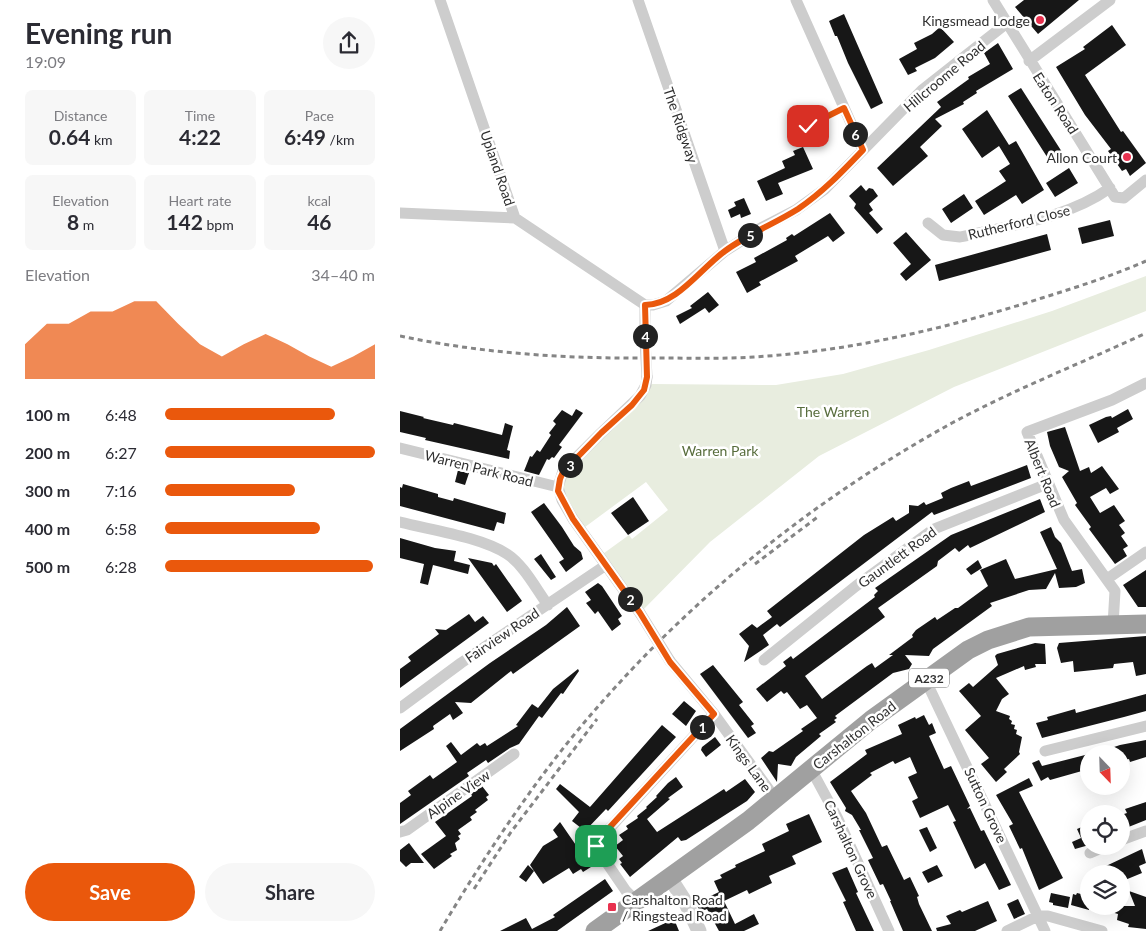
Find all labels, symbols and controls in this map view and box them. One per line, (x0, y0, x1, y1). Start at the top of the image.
place label: Kingsmead Lodge (922, 12, 1030, 29)
marker: Kingsmead Lodge (1034, 14, 1046, 26)
text: Evening run (25, 16, 172, 50)
button: share (323, 17, 375, 69)
street label: Hillcroome Road (900, 37, 988, 115)
text: 19:09 (25, 52, 66, 71)
street label: Eaton Road (1030, 69, 1082, 137)
street label: The Ridgway (660, 85, 702, 166)
pin (787, 105, 829, 147)
text: Distance (54, 107, 108, 124)
text: Time (185, 107, 215, 124)
text: Pace (305, 107, 334, 124)
icon: check (794, 112, 822, 140)
pin: 6 (842, 122, 868, 146)
text: 0.64 (49, 124, 90, 149)
text: 4:22 (179, 124, 221, 149)
text: 6:49 (284, 124, 326, 149)
text: 6 (851, 126, 860, 143)
street label: Upland Road (477, 128, 519, 208)
text: km (90, 131, 113, 148)
text: /km (326, 131, 355, 148)
place label: Allon Court (1047, 149, 1117, 166)
marker: Allon Court (1121, 151, 1133, 163)
text: Elevation (52, 192, 109, 209)
text: Heart rate (169, 192, 231, 209)
text: kcal (307, 192, 331, 209)
street label: Rutherford Close (966, 201, 1072, 243)
text: 8 (67, 209, 79, 234)
text: 142 (166, 209, 203, 234)
text: 46 (307, 209, 332, 234)
text: m (79, 216, 94, 233)
text: bpm (203, 216, 234, 233)
pin: 5 (738, 222, 762, 248)
text: 5 (746, 227, 755, 244)
text: Elevation (25, 265, 90, 284)
text: 34–40 m (311, 265, 375, 284)
pin: 4 (632, 324, 658, 348)
text: 4 (641, 328, 650, 345)
park label: The Warren (797, 403, 869, 420)
text: 100 m (25, 405, 70, 424)
text: 6:48 (105, 405, 137, 424)
street label: Albert Road (1021, 436, 1065, 510)
park label: Warren Park (682, 442, 759, 459)
text: 200 m (25, 443, 70, 462)
text: 6:27 (105, 443, 137, 462)
street label: Warren Park Road (423, 446, 535, 490)
pin: 3 (558, 452, 582, 478)
text: 3 (566, 457, 575, 474)
text: 300 m (25, 481, 70, 500)
text: 7:16 (105, 481, 137, 500)
text: 400 m (25, 519, 70, 538)
text: 6:58 (105, 519, 137, 538)
street label: Gauntlett Road (855, 523, 939, 591)
text: 500 m (25, 557, 70, 576)
text: 6:28 (105, 557, 137, 576)
pin: 2 (618, 586, 642, 612)
text: 2 (626, 591, 635, 608)
street label: Fairview Road (462, 604, 542, 666)
road number: A232 (909, 668, 949, 688)
street label: Carshalton Road (809, 697, 899, 773)
pin: 1 (690, 714, 714, 740)
text: 1 (698, 719, 707, 736)
street label: Kings Lane (723, 731, 775, 795)
north arrow (1080, 745, 1130, 795)
map controls (1080, 745, 1130, 915)
street label: Sutton Grove (961, 765, 1011, 845)
street label: Alpine View (423, 766, 493, 822)
street label: Carshalton Grove (821, 797, 881, 901)
button: locate (1080, 805, 1130, 855)
pin (575, 825, 617, 867)
icon: arrive (582, 832, 610, 860)
button: Save (25, 863, 195, 921)
button: Share (205, 863, 375, 921)
button: layers (1080, 865, 1130, 915)
place label: Carshalton Road / Ringstead Road (622, 891, 727, 924)
marker: Carshalton Road / Ringstead Road (606, 901, 618, 913)

